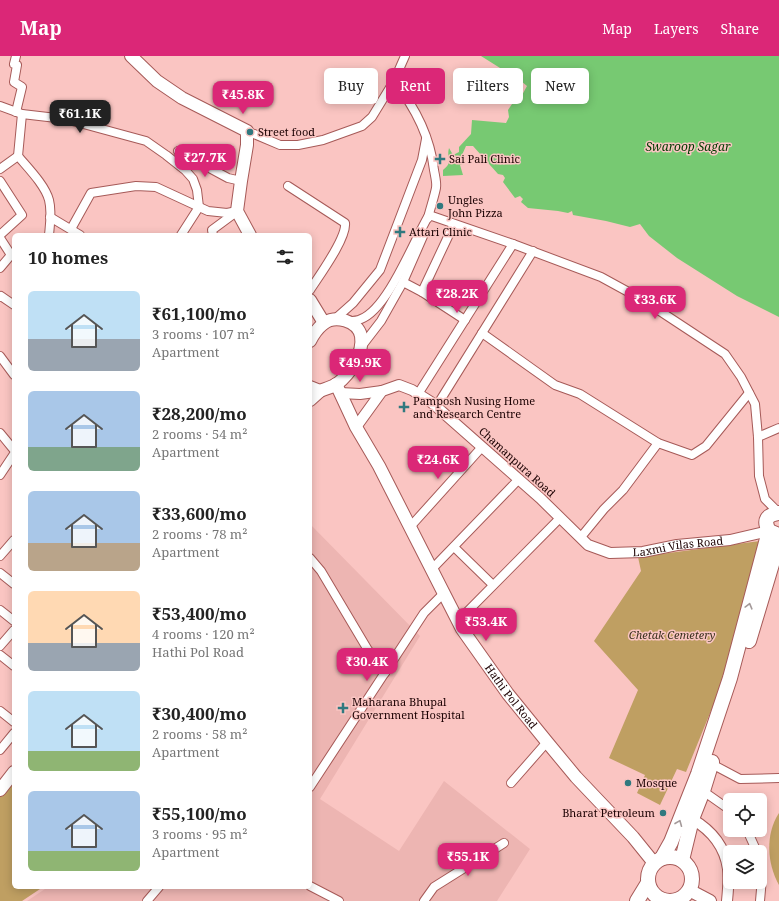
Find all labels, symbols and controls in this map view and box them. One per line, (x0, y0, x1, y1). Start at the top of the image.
text: Map (20, 15, 62, 41)
text: Map (602, 19, 632, 38)
text: Layers (654, 19, 699, 38)
text: Share (721, 19, 759, 38)
chip: Buy (324, 68, 378, 104)
chip: Rent (386, 68, 445, 104)
chip: Filters (453, 68, 523, 104)
chip: New (531, 68, 589, 104)
pin: ₹45.8K (210, 81, 276, 115)
text: ₹45.8K (222, 85, 264, 103)
pin: ₹61.1K (47, 100, 113, 134)
text: ₹61.1K (59, 104, 101, 122)
place label: Street food (258, 124, 315, 139)
marker: Street food (245, 127, 255, 137)
water label: Swaroop Sagar (645, 138, 731, 155)
pin: ₹27.7K (172, 144, 238, 178)
text: ₹27.7K (184, 148, 226, 166)
place label: Sai Pali Clinic (449, 151, 520, 166)
marker: Sai Pali Clinic (434, 153, 446, 165)
place label: Ungles John Pizza (447, 192, 503, 220)
marker: Ungles John Pizza (435, 201, 445, 211)
place label: Attari Clinic (409, 224, 472, 239)
marker: Attari Clinic (394, 226, 406, 238)
text: 10 homes (28, 246, 108, 269)
icon: filters (274, 246, 296, 268)
pin: ₹28.2K (424, 280, 490, 314)
text: ₹28.2K (436, 284, 478, 302)
pin: ₹33.6K (622, 286, 688, 320)
text: ₹33.6K (634, 290, 676, 308)
text: ₹61,100/mo (152, 302, 247, 325)
icon: home (60, 307, 108, 355)
text: 3 rooms · 107 m² (152, 325, 255, 343)
text: Apartment (152, 343, 219, 361)
pin: ₹49.9K (327, 349, 393, 383)
text: ₹49.9K (339, 353, 381, 371)
place label: Pamposh Nusing Home and Research Centre (413, 393, 535, 421)
marker: Pamposh Nusing Home and Research Centre (398, 401, 410, 413)
text: ₹28,200/mo (152, 402, 247, 425)
icon: home (60, 407, 108, 455)
street label: Chamanpura Road (476, 423, 559, 500)
text: 2 rooms · 54 m² (152, 425, 247, 443)
text: Apartment (152, 443, 219, 461)
pin: ₹24.6K (405, 446, 471, 480)
text: ₹24.6K (417, 450, 459, 468)
text: ₹33,600/mo (152, 502, 247, 525)
icon: home (60, 507, 108, 555)
text: 2 rooms · 78 m² (152, 525, 247, 543)
street label: Laxmi Vilas Road (632, 533, 724, 559)
text: Apartment (152, 543, 219, 561)
text: ₹53,400/mo (152, 602, 247, 625)
one-way arrow (744, 603, 753, 610)
icon: home (60, 607, 108, 655)
pin: ₹53.4K (453, 608, 519, 642)
text: ₹53.4K (465, 612, 507, 630)
text: 4 rooms · 120 m² (152, 625, 255, 643)
park label: Chetak Cemetery (629, 627, 715, 642)
text: Hathi Pol Road (152, 643, 244, 661)
pin: ₹30.4K (334, 648, 400, 682)
text: ₹30.4K (346, 652, 388, 670)
street label: Hathi Pol Road (482, 661, 541, 732)
place label: Maharana Bhupal Government Hospital (352, 694, 465, 722)
text: ₹30,400/mo (152, 702, 247, 725)
marker: Maharana Bhupal Government Hospital (337, 702, 349, 714)
icon: home (60, 707, 108, 755)
text: 2 rooms · 58 m² (152, 725, 247, 743)
text: Apartment (152, 743, 219, 761)
place label: Mosque (636, 775, 677, 790)
marker: Mosque (623, 778, 633, 788)
map controls (723, 793, 767, 889)
button: locate (723, 793, 767, 837)
text: ₹55,100/mo (152, 802, 247, 825)
place label: Bharat Petroleum (562, 805, 656, 820)
icon: home (60, 807, 108, 855)
marker: Bharat Petroleum (658, 808, 668, 818)
one-way arrow (674, 819, 682, 826)
text: 3 rooms · 95 m² (152, 825, 247, 843)
text: Apartment (152, 843, 219, 861)
pin: ₹55.1K (435, 843, 501, 877)
button: layers (723, 845, 767, 889)
text: ₹55.1K (447, 847, 489, 865)

